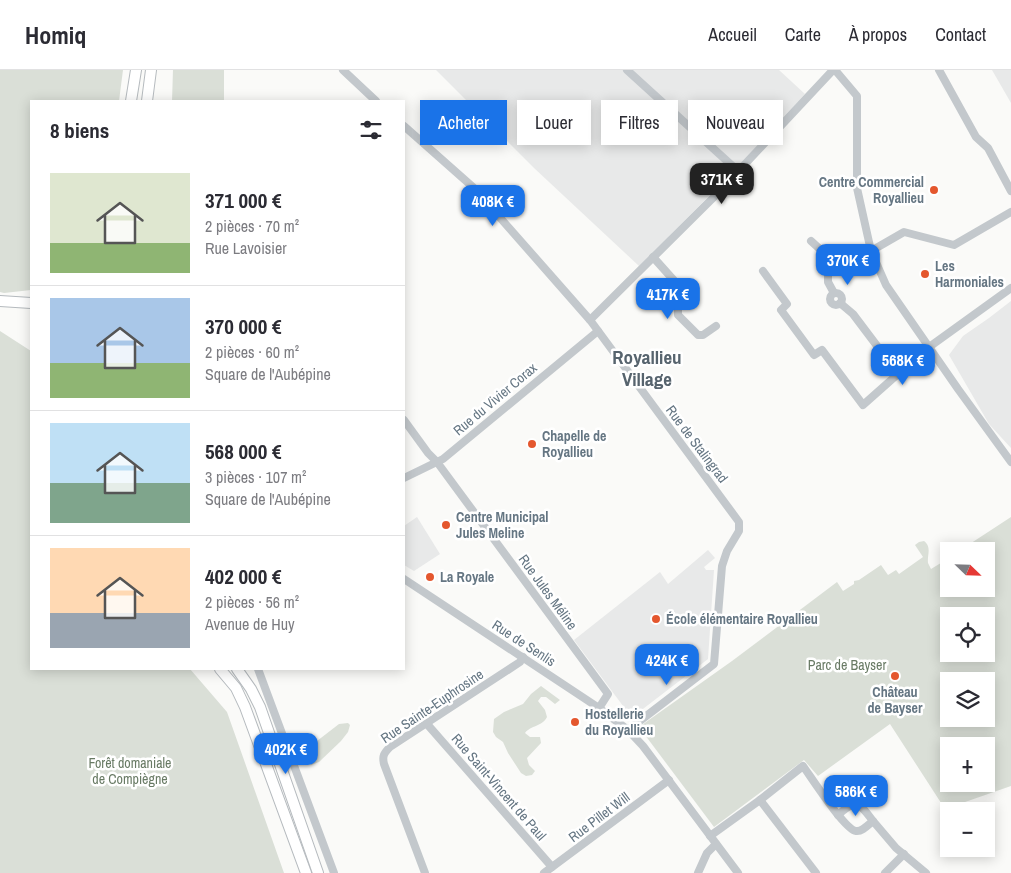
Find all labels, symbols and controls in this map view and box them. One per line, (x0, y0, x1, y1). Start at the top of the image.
text: Homiq (25, 19, 86, 51)
text: Accueil (708, 22, 757, 47)
text: Carte (785, 22, 821, 47)
text: À propos (849, 22, 907, 47)
text: Contact (935, 22, 986, 47)
chip: Acheter (420, 100, 507, 145)
chip: Louer (517, 100, 591, 145)
chip: Filtres (601, 100, 678, 145)
chip: Nouveau (688, 100, 783, 145)
text: 8 biens (50, 116, 109, 145)
icon: filters (357, 116, 385, 144)
pin: 371K € (681, 162, 763, 205)
text: 371K € (701, 168, 743, 190)
place label: Centre Commercial Royallieu (819, 173, 924, 207)
pin: 408K € (452, 184, 534, 227)
marker: Centre Commercial Royallieu (928, 184, 940, 196)
text: 371 000 € (205, 186, 282, 215)
text: 408K € (472, 190, 514, 212)
icon: home (90, 193, 150, 253)
text: 2 pièces · 70 m² (205, 215, 299, 237)
text: Rue Lavoisier (205, 237, 287, 259)
pin: 370K € (807, 244, 889, 286)
text: 370K € (827, 249, 869, 271)
place label: Les Harmoniales (935, 257, 1004, 291)
marker: Les Harmoniales (919, 268, 931, 280)
pin: 417K € (627, 278, 709, 320)
text: 417K € (647, 283, 689, 305)
text: 370 000 € (205, 312, 282, 341)
icon: home (90, 318, 150, 378)
text: 2 pièces · 60 m² (205, 341, 299, 363)
district label: Royallieu Village (612, 344, 682, 392)
pin: 568K € (862, 344, 944, 386)
text: 568K € (882, 349, 924, 371)
street label: Rue du Vivier Corax (449, 359, 541, 439)
text: Square de l'Aubépine (205, 363, 331, 385)
street label: Rue de Stalingrad (662, 402, 732, 486)
place label: Chapelle de Royallieu (542, 427, 606, 461)
text: 568 000 € (205, 437, 282, 466)
marker: Chapelle de Royallieu (526, 438, 538, 450)
icon: home (90, 443, 150, 503)
text: 3 pièces · 107 m² (205, 466, 306, 488)
text: Square de l'Aubépine (205, 488, 331, 510)
place label: Centre Municipal Jules Meline (456, 508, 549, 542)
marker: Centre Municipal Jules Meline (440, 519, 452, 531)
north arrow (940, 542, 995, 598)
map controls (940, 542, 995, 857)
street label: Rue Jules Méline (515, 551, 581, 633)
text: 402 000 € (205, 562, 282, 591)
icon: home (90, 568, 150, 628)
place label: La Royale (440, 568, 494, 586)
marker: La Royale (424, 571, 436, 583)
text: 2 pièces · 56 m² (205, 591, 299, 613)
button: locate (940, 607, 995, 662)
place label: École élémentaire Royallieu (666, 610, 818, 628)
text: Avenue de Huy (205, 613, 295, 635)
marker: École élémentaire Royallieu (650, 613, 662, 625)
street label: Rue de Senlis (489, 616, 559, 670)
pin: 424K € (626, 644, 708, 686)
text: 424K € (646, 649, 688, 671)
park label: Parc de Bayser (808, 656, 886, 674)
street label: Rue Sainte-Euphrosine (377, 665, 487, 747)
marker: Château de Bayser (889, 670, 901, 682)
button: layers (940, 672, 995, 727)
place label: Château de Bayser (868, 683, 923, 717)
place label: Hostellerie du Royallieu (585, 705, 653, 739)
marker: Hostellerie du Royallieu (569, 716, 581, 728)
street label: Rue Saint-Vincent de Paul (448, 730, 550, 844)
pin: 402K € (245, 732, 327, 775)
button: + (940, 737, 995, 792)
text: 402K € (265, 738, 307, 760)
park label: Forêt domaniale de Compiègne (88, 754, 172, 788)
pin: 586K € (815, 774, 897, 817)
text: 586K € (835, 780, 877, 802)
street label: Rue Pillet Will (565, 788, 633, 846)
button: − (940, 802, 995, 857)

